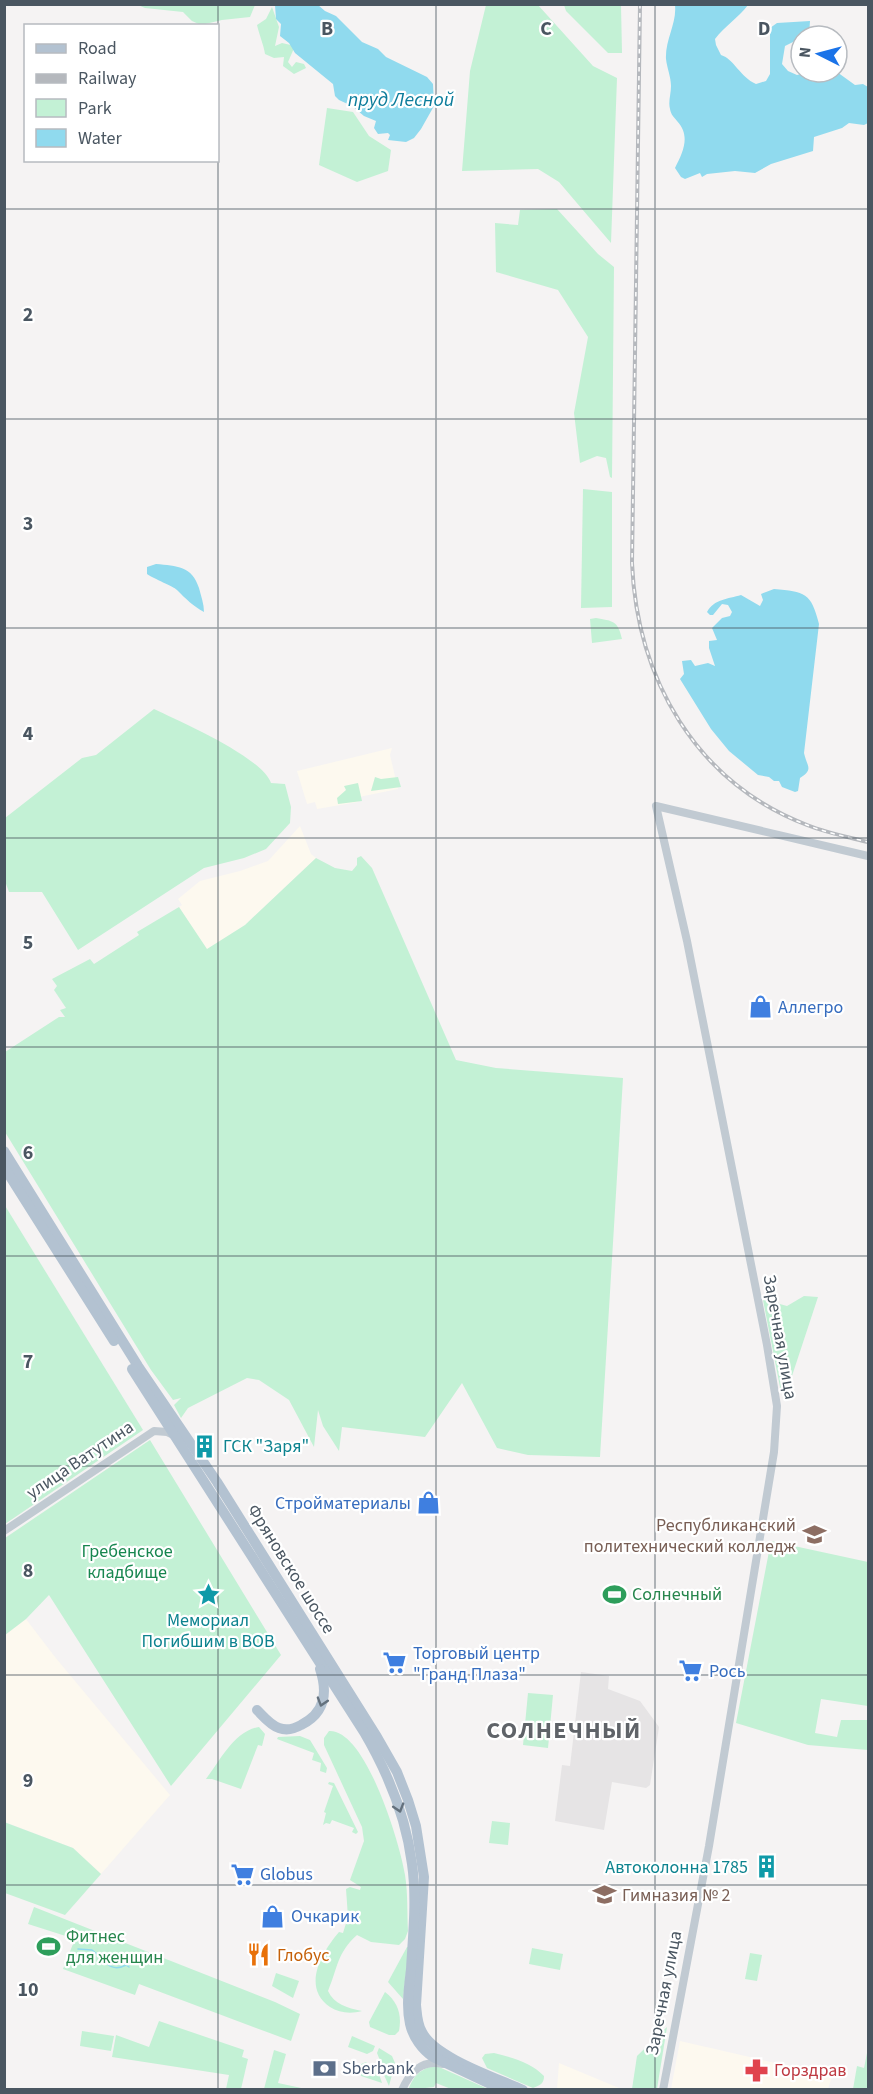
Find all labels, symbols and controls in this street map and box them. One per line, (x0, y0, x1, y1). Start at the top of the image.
text: B (321, 15, 333, 43)
text: C (540, 15, 552, 43)
text: D (758, 15, 770, 43)
legend (24, 24, 219, 162)
north arrow (789, 24, 849, 84)
text: Road (78, 36, 117, 61)
text: N (794, 46, 817, 59)
text: Railway (78, 66, 137, 91)
water label: пруд Лесной (348, 86, 454, 114)
text: Park (78, 96, 112, 121)
text: Water (78, 126, 122, 151)
text: 2 (23, 301, 33, 329)
text: 3 (23, 510, 33, 538)
text: 4 (23, 720, 34, 748)
text: 5 (23, 929, 33, 957)
shop icon: Аллегро (747, 994, 773, 1020)
place label: Аллегро (778, 995, 843, 1020)
text: 6 (23, 1139, 33, 1167)
street label: Заречная улица (757, 1273, 803, 1401)
text: 7 (23, 1348, 33, 1376)
street label: улица Ватутина (21, 1415, 139, 1505)
building icon: ГСК "Заря" (192, 1433, 218, 1459)
place label: ГСК "Заря" (223, 1434, 309, 1459)
shop icon: Стройматериалы (416, 1490, 442, 1516)
place label: Стройматериалы (275, 1491, 411, 1516)
street label: Фряновское шоссе (241, 1499, 341, 1639)
place label: Республиканский политехнический колледж (584, 1513, 797, 1559)
school or university icon: Республиканский политехнический колледж (801, 1522, 827, 1548)
park label: Гребенское кладбище (81, 1539, 173, 1585)
text: 8 (23, 1557, 33, 1585)
place icon: Мемориал Погибшим в ВОВ (195, 1581, 221, 1607)
sports icon: Солнечный (601, 1581, 627, 1607)
place label: Солнечный (632, 1582, 722, 1607)
place label: Мемориал Погибшим в ВОВ (141, 1608, 275, 1654)
place label: Торговый центр "Гранд Плаза" (413, 1641, 540, 1687)
supermarket icon: Торговый центр "Гранд Плаза" (382, 1650, 408, 1676)
supermarket icon: Рось (678, 1658, 704, 1684)
place label: Рось (709, 1659, 746, 1684)
one-way arrow (317, 1696, 329, 1707)
district label: СОЛНЕЧНЫЙ (486, 1713, 642, 1748)
text: 9 (23, 1767, 33, 1795)
one-way arrow (392, 1802, 404, 1813)
building icon: Автоколонна 1785 (753, 1854, 779, 1880)
place label: Автоколонна 1785 (605, 1855, 748, 1880)
supermarket icon: Globus (229, 1861, 255, 1887)
place label: Globus (260, 1862, 313, 1887)
school or university icon: Гимназия № 2 (591, 1882, 617, 1908)
place label: Гимназия № 2 (622, 1883, 731, 1908)
shop icon: Очкарик (260, 1903, 286, 1929)
place label: Очкарик (291, 1904, 359, 1929)
place label: Фитнес для женщин (66, 1924, 163, 1970)
street label: Заречная улица (640, 1929, 688, 2057)
sports icon: Фитнес для женщин (35, 1933, 61, 1959)
restaurant icon: Глобус (246, 1942, 272, 1968)
place label: Глобус (277, 1943, 329, 1968)
text: 10 (17, 1976, 39, 2004)
bank icon: Sberbank (311, 2055, 337, 2081)
place label: Sberbank (342, 2056, 414, 2081)
pharmacy icon: Горздрав (743, 2057, 769, 2083)
place label: Горздрав (774, 2058, 846, 2083)

